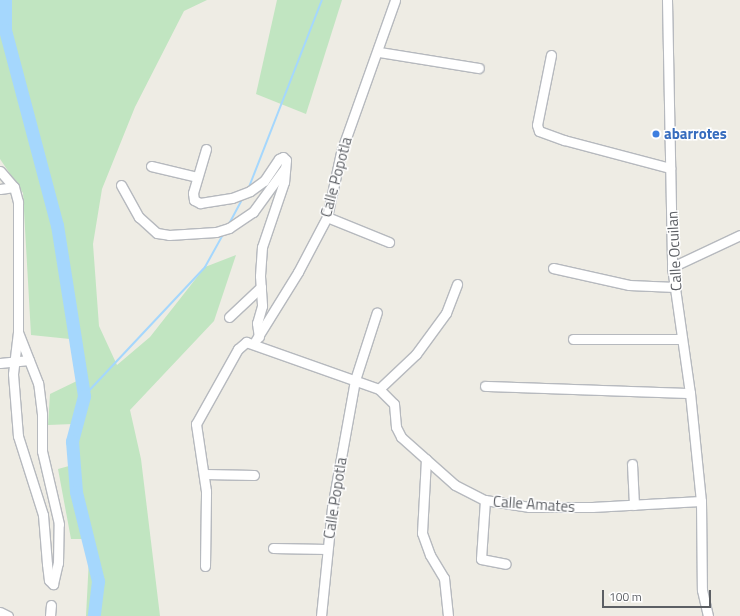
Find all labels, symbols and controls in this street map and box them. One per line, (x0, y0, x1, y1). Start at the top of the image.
place label: abarrotes (664, 125, 727, 143)
marker: abarrotes (651, 129, 661, 139)
street label: Calle Popotla (317, 135, 355, 219)
street label: Calle Ocuilan (663, 210, 685, 292)
street label: Calle Popotla (320, 456, 350, 540)
street label: Calle Amates (492, 492, 576, 516)
scale bar (604, 582, 713, 608)
text: 100 m (609, 587, 642, 606)

